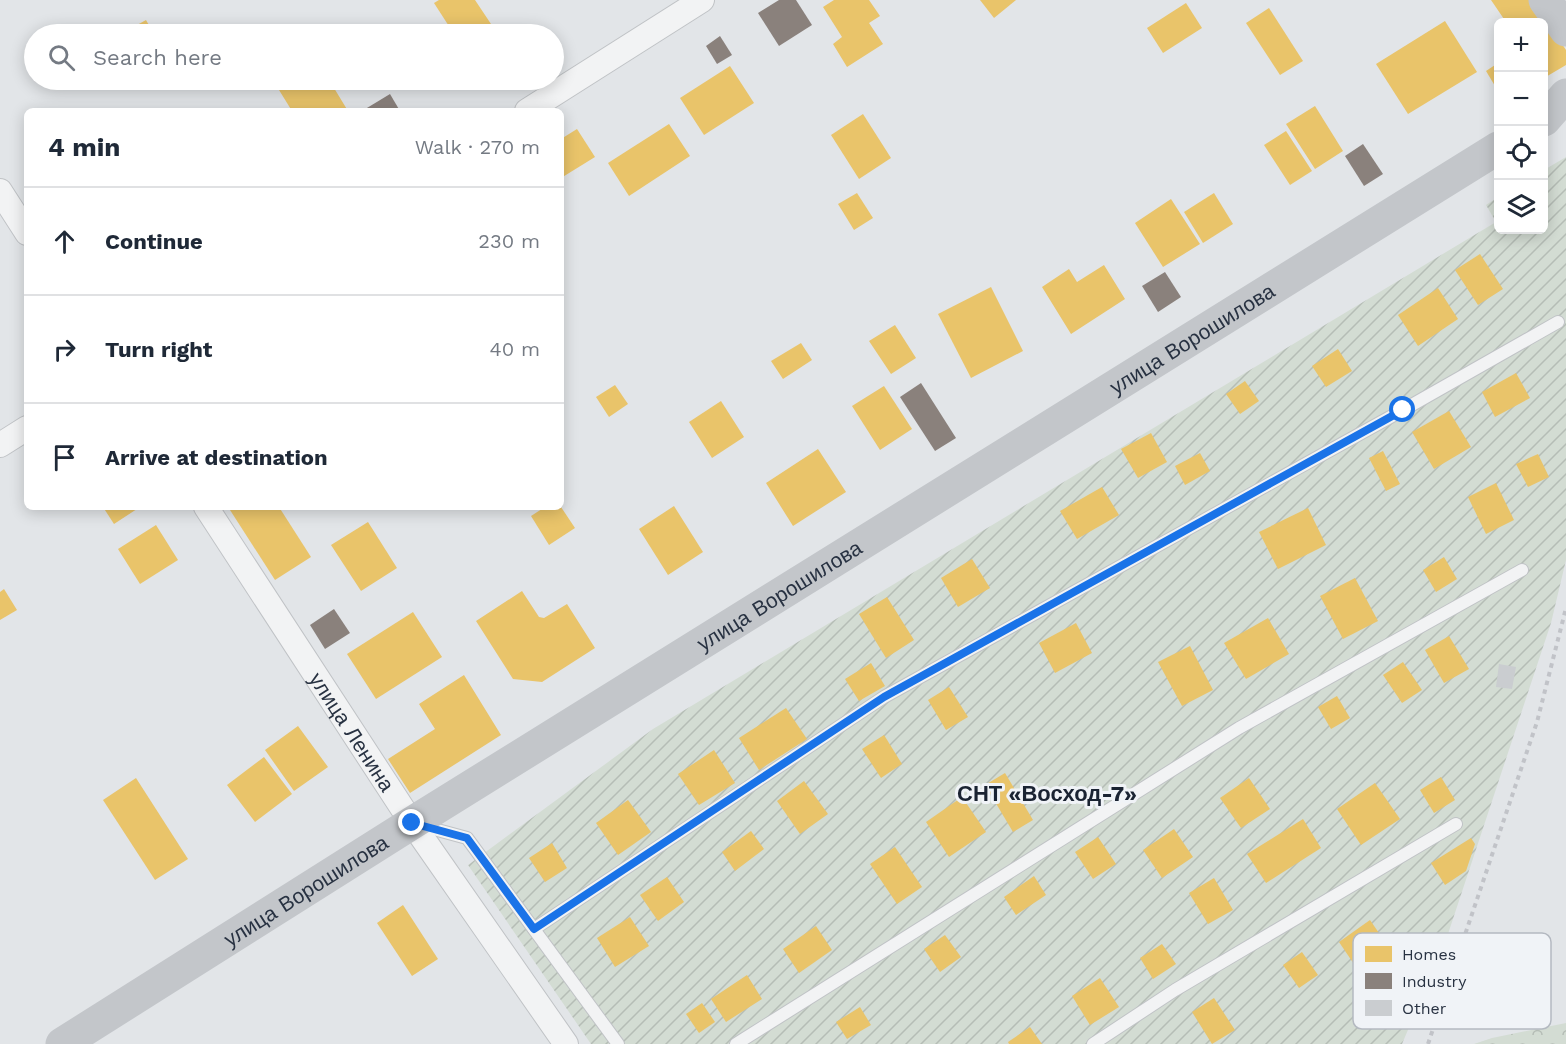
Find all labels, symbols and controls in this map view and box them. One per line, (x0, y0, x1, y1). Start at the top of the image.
map controls (1494, 18, 1548, 234)
button: + (1494, 18, 1548, 72)
search box (24, 24, 564, 90)
icon: search (45, 41, 78, 74)
text: Search here (93, 45, 222, 70)
button: − (1494, 72, 1548, 126)
button: locate (1494, 126, 1548, 180)
text: 4 min (48, 132, 120, 162)
text: Walk · 270 m (415, 135, 540, 159)
button: layers (1494, 180, 1548, 234)
icon: ahead (48, 225, 81, 258)
text: Continue (105, 229, 203, 254)
text: 230 m (478, 229, 540, 253)
street label: улица Ворошилова (1105, 278, 1279, 399)
icon: right (48, 333, 81, 366)
text: Turn right (105, 337, 212, 362)
text: 40 m (489, 337, 540, 361)
route start (1389, 396, 1415, 422)
icon: arrive (48, 441, 81, 474)
text: Arrive at destination (105, 445, 328, 470)
street label: улица Ворошилова (692, 534, 866, 656)
street label: улица Ленина (304, 667, 400, 796)
district label: СНТ «Восход-7» (957, 781, 1137, 806)
route end (398, 809, 424, 835)
street label: улица Ворошилова (219, 829, 393, 951)
legend (1353, 933, 1551, 1029)
text: Homes (1402, 945, 1456, 964)
text: Industry (1402, 972, 1467, 991)
text: Other (1402, 999, 1447, 1018)

